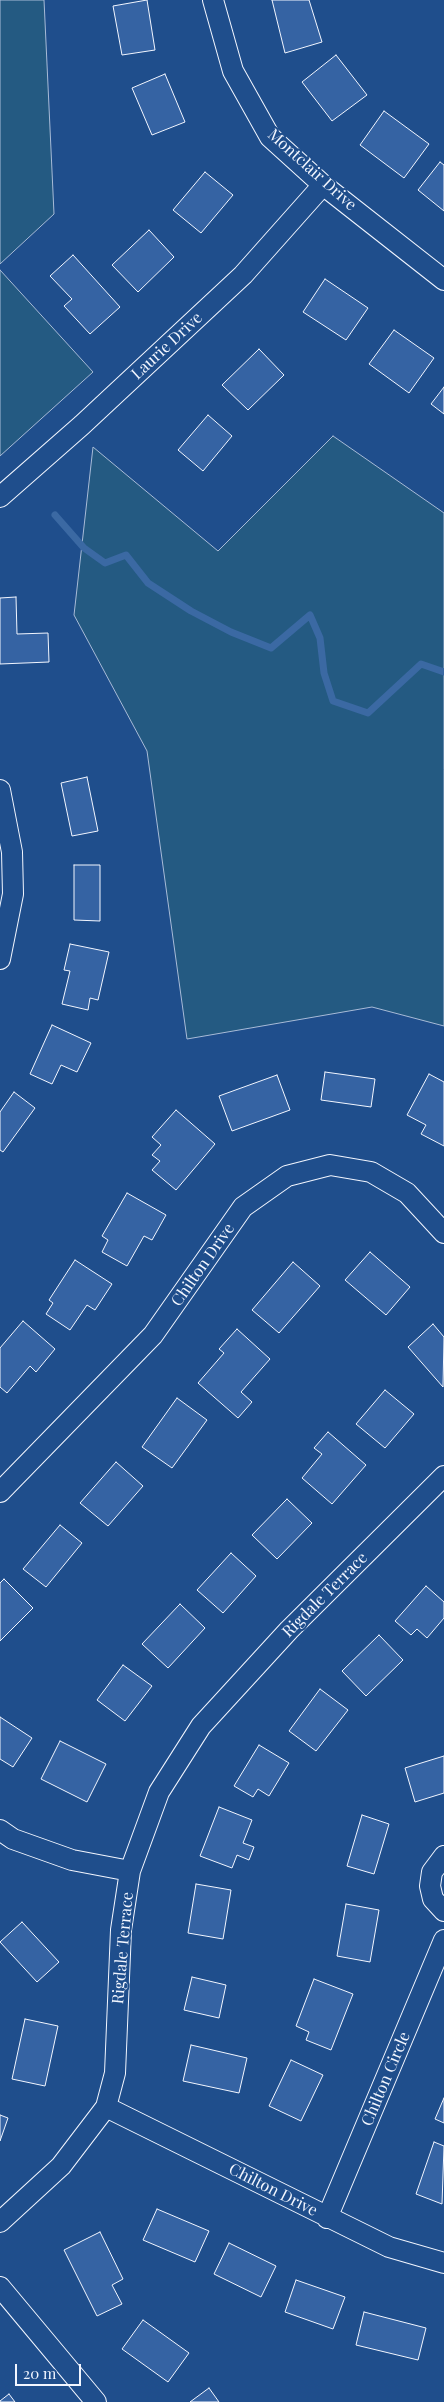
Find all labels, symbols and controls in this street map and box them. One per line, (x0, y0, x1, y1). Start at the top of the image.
street label: Montclair Drive (264, 125, 360, 215)
street label: Laurie Drive (128, 308, 206, 384)
street label: Chilton Drive (167, 1220, 239, 1310)
street label: Rigdale Terrace (278, 1548, 372, 1642)
street label: Rigdale Terrace (109, 1891, 137, 2005)
street label: Chilton Circle (358, 2029, 414, 2129)
street label: Chilton Drive (226, 2159, 320, 2221)
scale bar (18, 2354, 84, 2386)
text: 20 m (23, 2363, 56, 2383)

